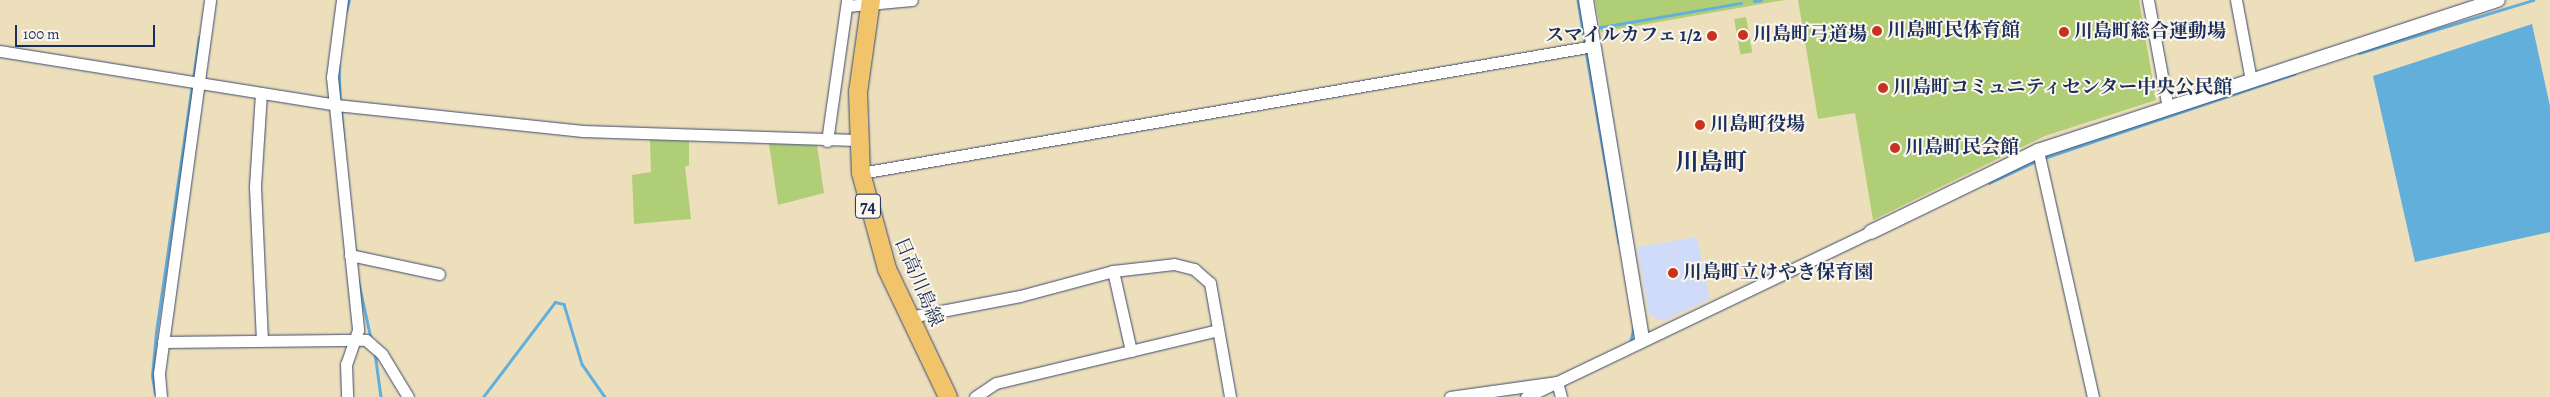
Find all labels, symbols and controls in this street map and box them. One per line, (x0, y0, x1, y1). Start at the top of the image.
scale bar (18, 15, 158, 47)
place label: 川島町民体育館 (1887, 20, 2020, 42)
place label: 川島町総合運動場 (2074, 21, 2226, 43)
text: 100 m (23, 24, 60, 44)
place label: 川島町弓道場 (1753, 24, 1867, 46)
place label: スマイルカフェ 1/2 (1543, 25, 1702, 47)
marker: 川島町民体育館 (1871, 25, 1883, 37)
marker: 川島町総合運動場 (2058, 26, 2070, 38)
marker: 川島町弓道場 (1737, 29, 1749, 41)
marker: スマイルカフェ 1/2 (1706, 30, 1718, 42)
place label: 川島町コミュニティセンター中央公民館 (1893, 77, 2235, 99)
marker: 川島町コミュニティセンター中央公民館 (1877, 82, 1889, 94)
place label: 川島町役場 (1710, 114, 1805, 136)
marker: 川島町役場 (1694, 119, 1706, 131)
place label: 川島町民会館 (1905, 137, 2019, 159)
marker: 川島町民会館 (1889, 142, 1901, 154)
district label: 川島町 (1675, 149, 1747, 177)
road number: 74 (854, 190, 882, 222)
street label: 日高川島線 (889, 234, 947, 330)
place label: 川島町立けやき保育園 (1683, 262, 1873, 284)
marker: 川島町立けやき保育園 (1667, 267, 1679, 279)

